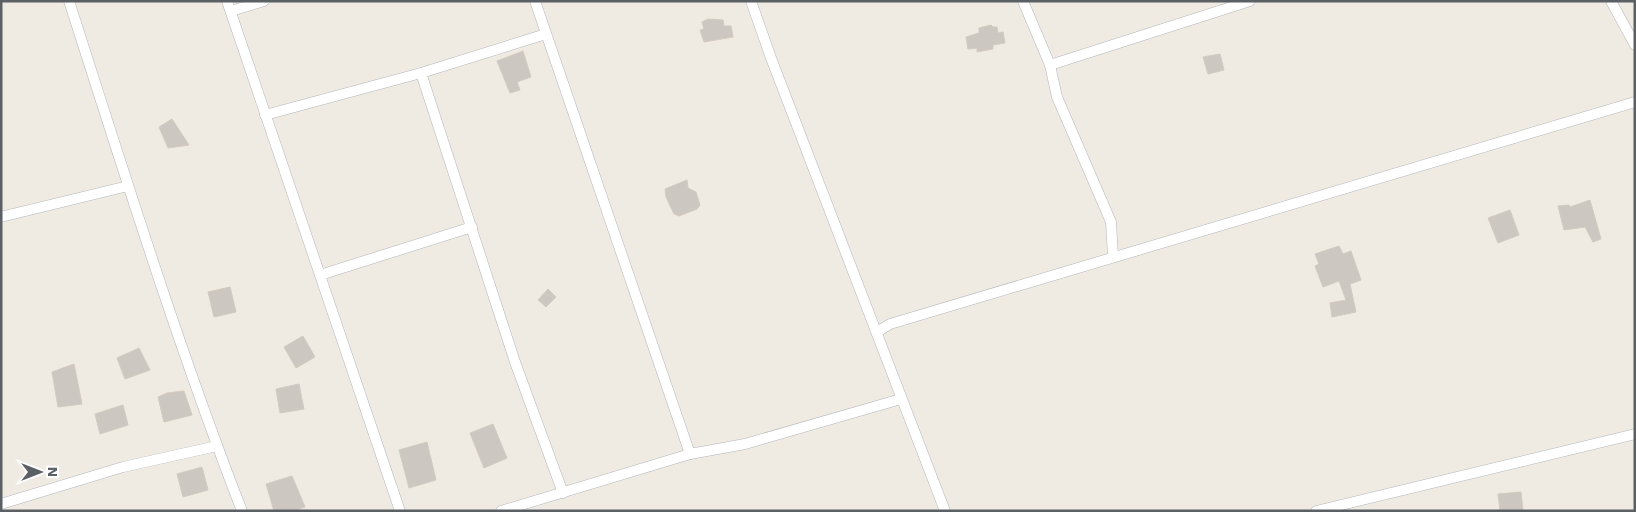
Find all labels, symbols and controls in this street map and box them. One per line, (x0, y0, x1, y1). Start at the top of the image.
north arrow (15, 447, 65, 497)
text: N (45, 467, 61, 477)

